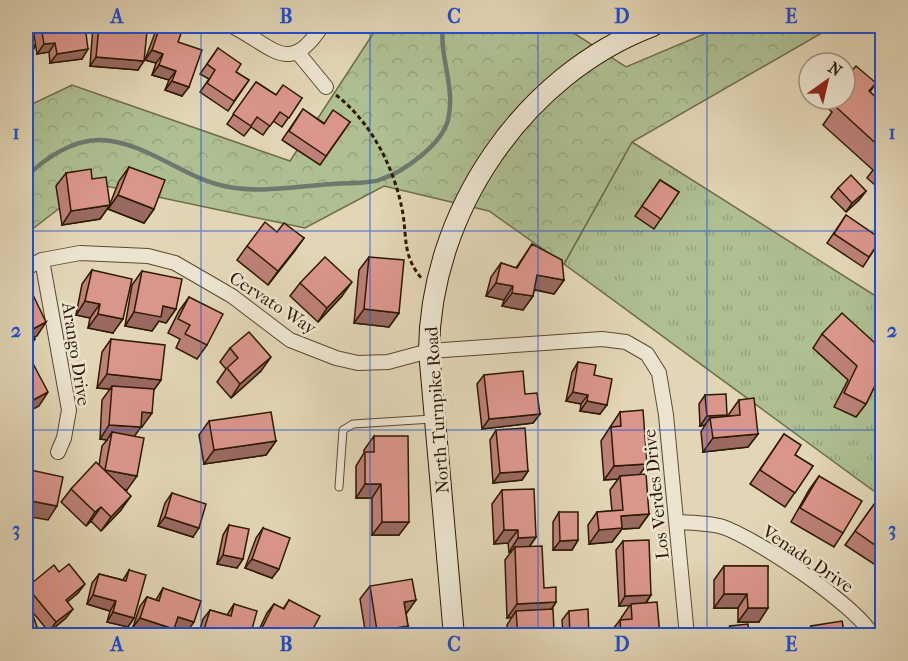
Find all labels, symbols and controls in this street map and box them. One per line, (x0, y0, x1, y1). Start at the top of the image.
text: A (109, 5, 125, 28)
text: B (279, 5, 293, 28)
text: C (447, 5, 461, 28)
text: D (614, 5, 630, 28)
text: E (785, 5, 797, 28)
north arrow (797, 51, 857, 111)
text: N (825, 58, 846, 81)
text: 1 (12, 121, 20, 144)
text: 1 (888, 121, 896, 144)
street label: Cervato Way (225, 268, 321, 340)
street label: Arango Drive (57, 300, 94, 407)
text: 2 (11, 319, 21, 342)
text: 2 (887, 319, 897, 342)
street label: North Turnpike Road (421, 326, 454, 494)
street label: Los Verdes Drive (639, 428, 674, 560)
text: 3 (12, 518, 20, 541)
text: 3 (888, 518, 896, 541)
street label: Venado Drive (757, 521, 857, 598)
text: A (109, 633, 125, 656)
text: B (279, 633, 293, 656)
text: C (447, 633, 461, 656)
text: D (614, 633, 630, 656)
text: E (785, 633, 797, 656)

